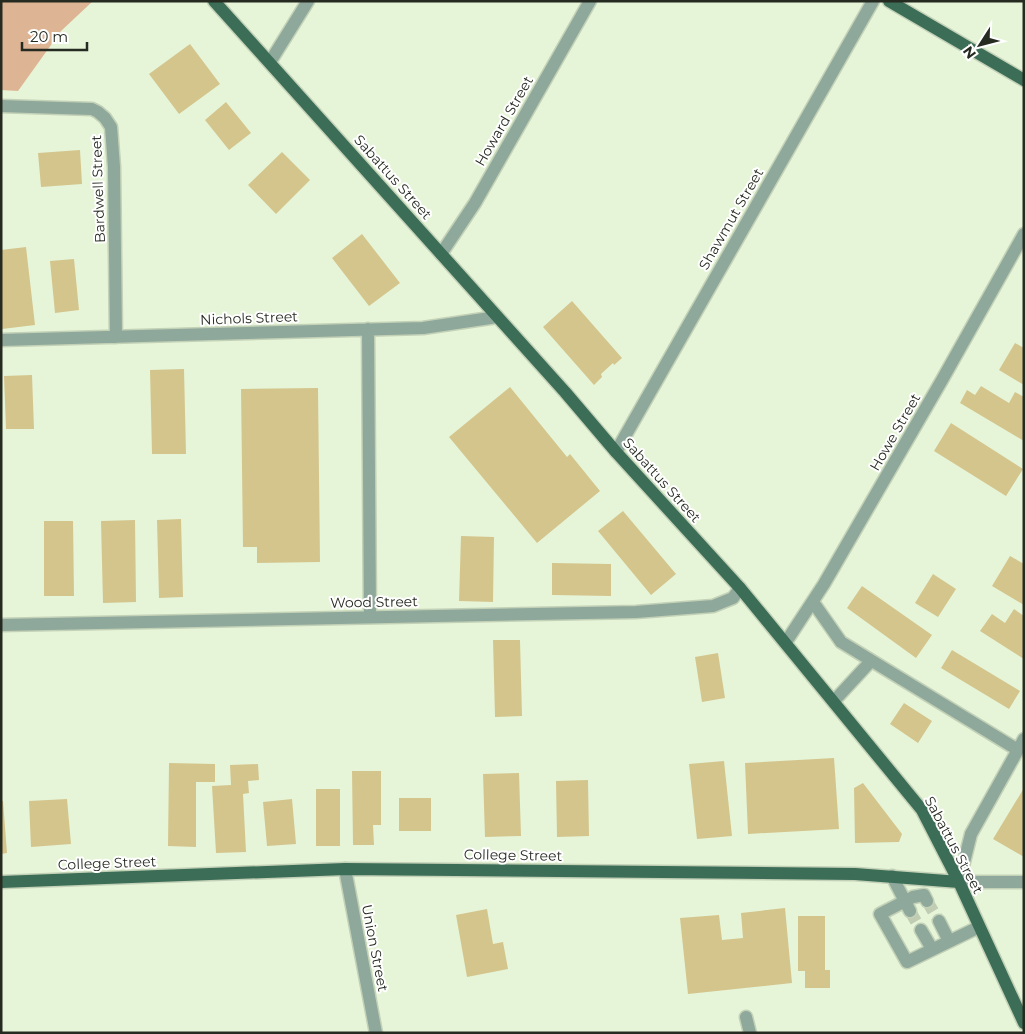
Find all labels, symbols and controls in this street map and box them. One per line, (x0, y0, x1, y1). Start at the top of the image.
scale bar (22, 20, 88, 52)
north arrow (955, 20, 1005, 70)
text: 20 m (30, 27, 68, 46)
text: N (959, 43, 980, 63)
street label: Howard Street (471, 72, 537, 169)
street label: Sabattus Street (350, 131, 436, 223)
street label: Bardwell Street (87, 134, 109, 243)
street label: Shawmut Street (695, 165, 768, 273)
street label: Nichols Street (200, 307, 298, 329)
street label: Howe Street (866, 390, 925, 474)
street label: Sabattus Street (619, 434, 705, 526)
street label: Wood Street (330, 592, 418, 612)
street label: Sabattus Street (921, 793, 987, 897)
street label: College Street (464, 845, 563, 865)
street label: College Street (58, 852, 157, 874)
street label: Union Street (358, 903, 392, 993)

